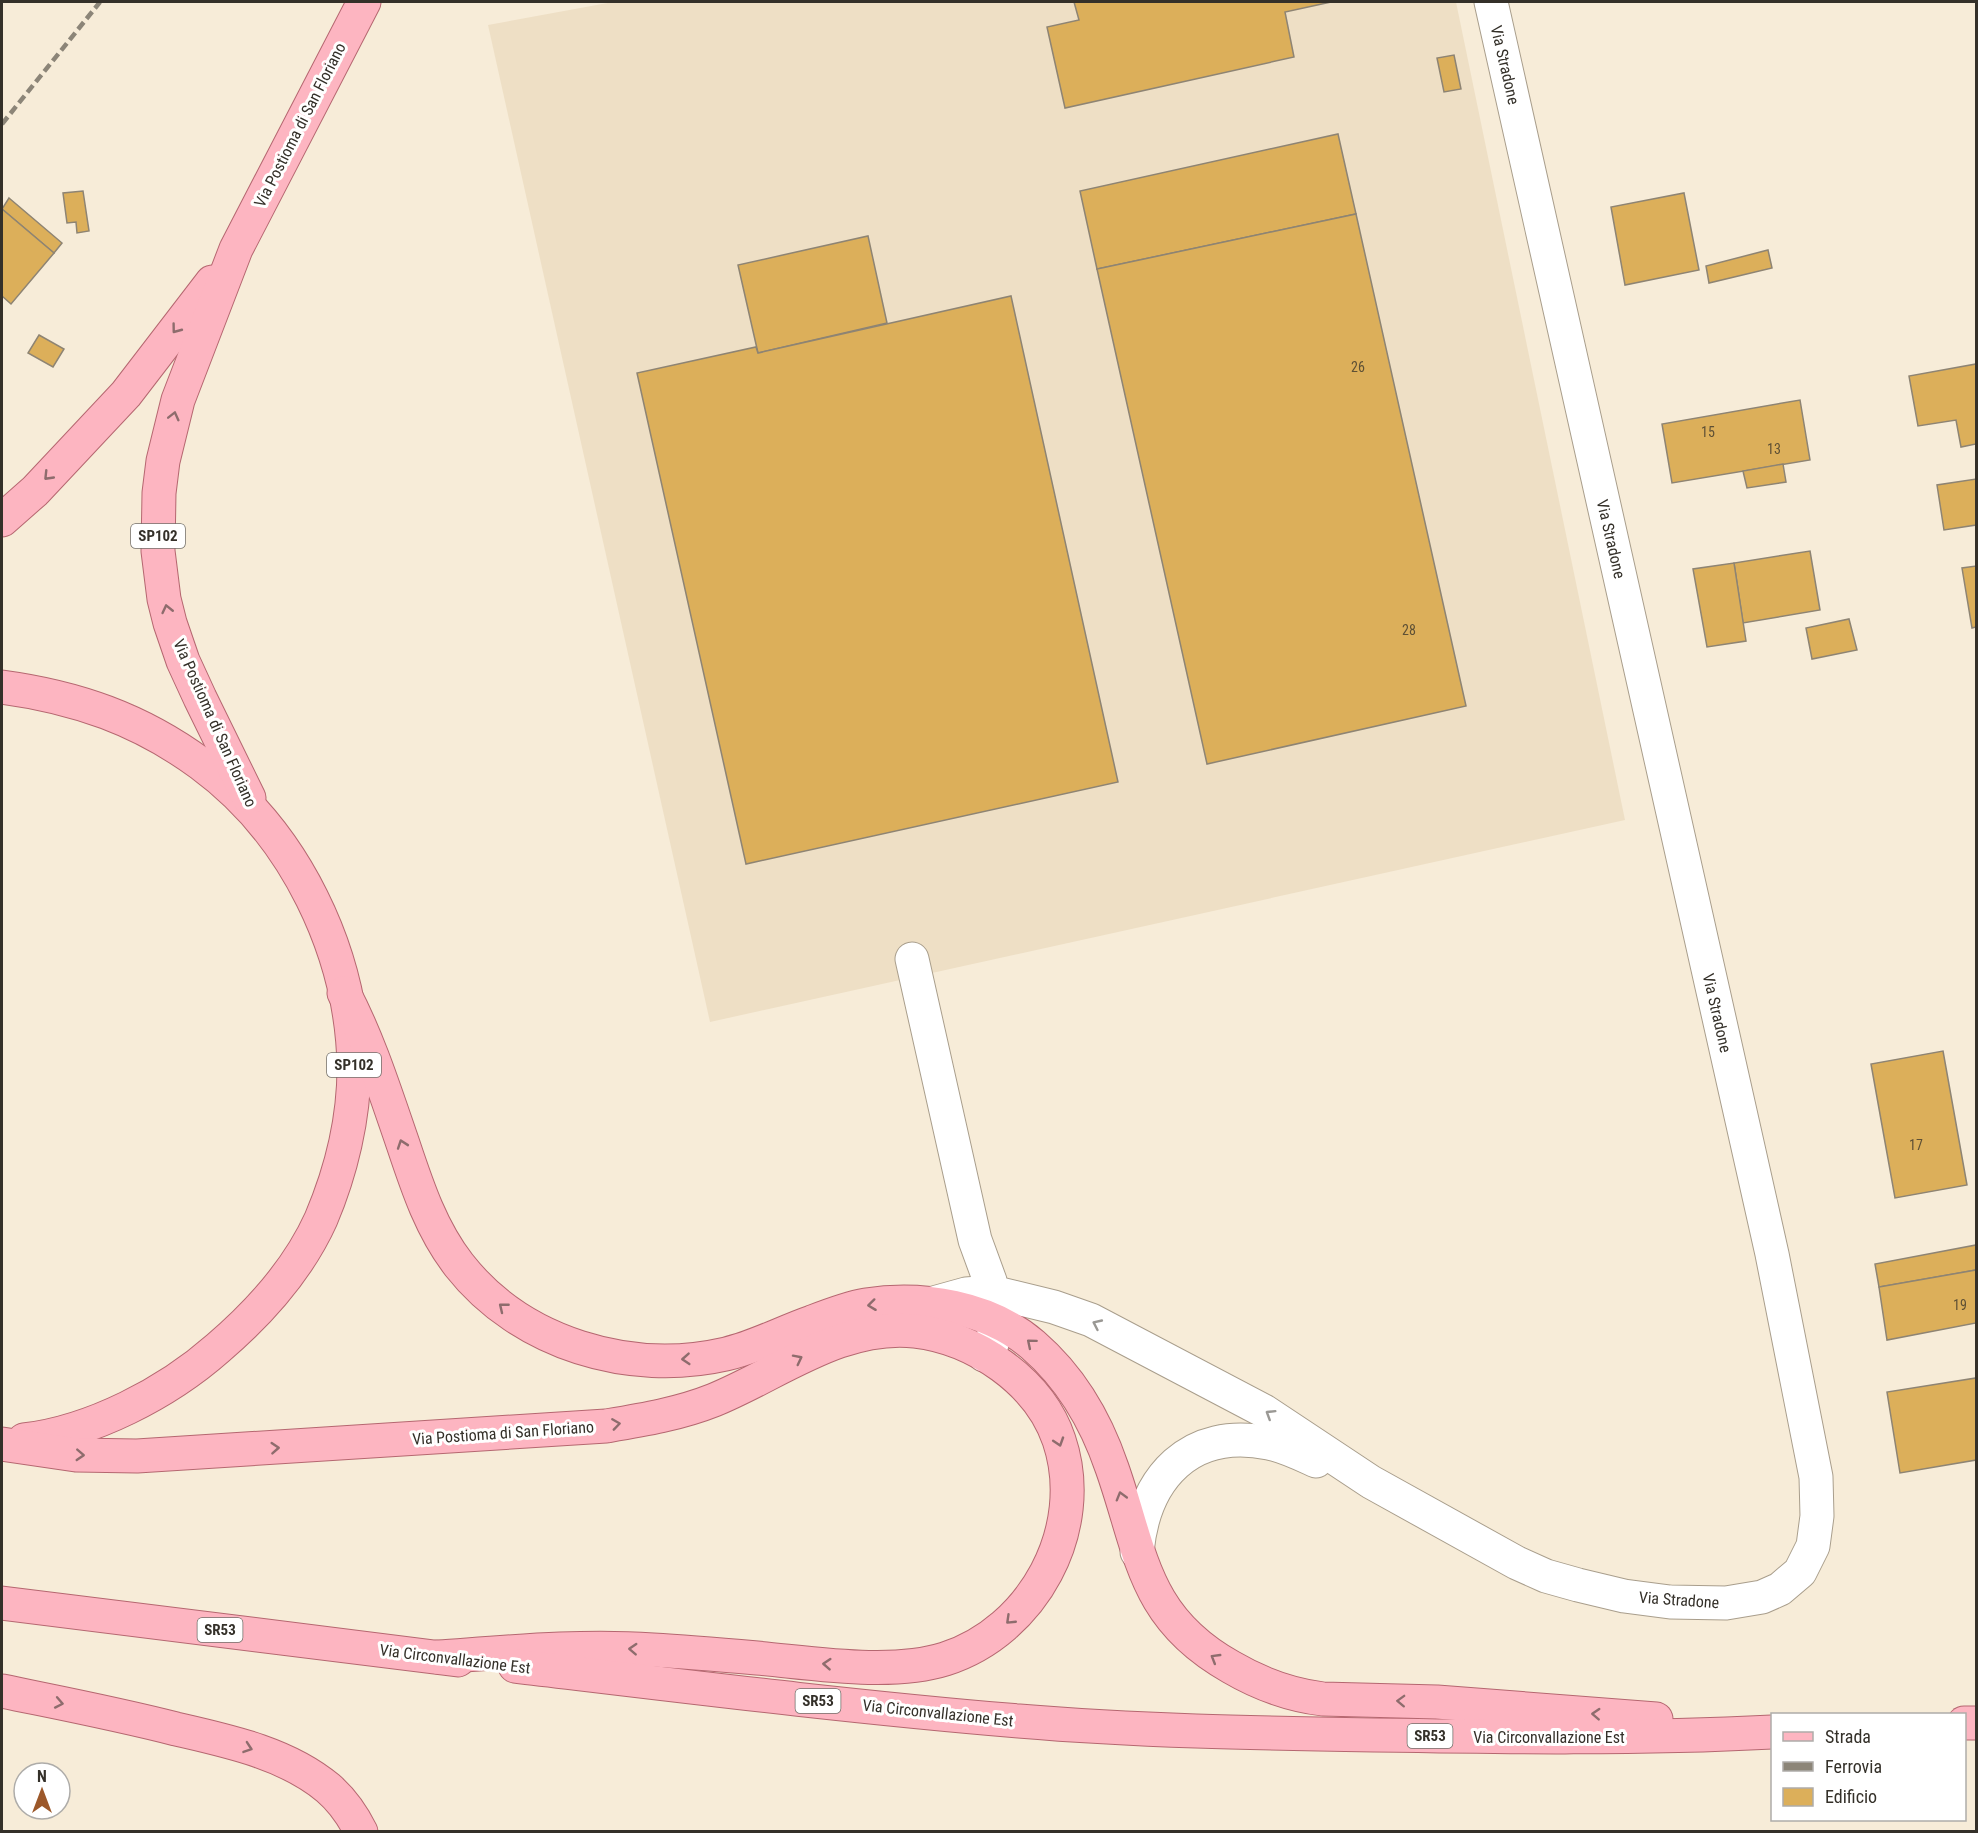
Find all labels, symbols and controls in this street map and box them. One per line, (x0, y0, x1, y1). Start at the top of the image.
street label: Via Stradone (1487, 24, 1523, 106)
street label: Via Postioma di San Floriano (250, 40, 350, 210)
one-way arrow (173, 323, 184, 334)
house number: 26 (1351, 359, 1365, 375)
one-way arrow (167, 411, 180, 421)
house number: 15 (1701, 424, 1715, 440)
house number: 13 (1767, 441, 1781, 457)
one-way arrow (45, 469, 56, 480)
street label: Via Stradone (1593, 498, 1629, 580)
road number: SP102 (131, 524, 185, 548)
one-way arrow (161, 604, 174, 614)
house number: 28 (1402, 622, 1416, 638)
street label: Via Postioma di San Floriano (169, 636, 261, 810)
street label: Via Stradone (1699, 972, 1735, 1054)
road number: SP102 (327, 1053, 381, 1077)
house number: 17 (1909, 1137, 1923, 1153)
one-way arrow (397, 1139, 410, 1150)
house number: 19 (1953, 1297, 1967, 1313)
one-way arrow (868, 1298, 877, 1311)
one-way arrow (499, 1303, 510, 1314)
one-way arrow (1093, 1319, 1104, 1331)
one-way arrow (1027, 1340, 1038, 1351)
one-way arrow (681, 1353, 690, 1366)
one-way arrow (792, 1355, 803, 1366)
one-way arrow (1266, 1410, 1276, 1422)
street label: Via Postioma di San Floriano (412, 1417, 594, 1449)
one-way arrow (611, 1419, 621, 1431)
one-way arrow (1052, 1436, 1064, 1447)
one-way arrow (270, 1441, 279, 1454)
one-way arrow (76, 1448, 85, 1461)
one-way arrow (1116, 1491, 1128, 1502)
street label: Via Stradone (1638, 1588, 1720, 1612)
one-way arrow (1006, 1613, 1017, 1624)
road number: SR53 (198, 1618, 242, 1642)
street label: Via Circonvallazione Est (379, 1640, 532, 1678)
one-way arrow (629, 1642, 638, 1655)
one-way arrow (1211, 1653, 1221, 1665)
one-way arrow (823, 1658, 832, 1671)
road number: SR53 (796, 1689, 840, 1713)
one-way arrow (1397, 1694, 1406, 1707)
one-way arrow (54, 1696, 64, 1709)
street label: Via Circonvallazione Est (862, 1696, 1015, 1730)
one-way arrow (1591, 1707, 1600, 1720)
legend (1771, 1713, 1966, 1821)
road number: SR53 (1408, 1724, 1452, 1748)
text: Strada (1825, 1726, 1871, 1747)
street label: Via Circonvallazione Est (1473, 1728, 1625, 1747)
one-way arrow (242, 1741, 253, 1754)
text: Ferrovia (1825, 1756, 1882, 1777)
north arrow (12, 1761, 72, 1821)
text: N (37, 1767, 47, 1786)
text: Edificio (1825, 1786, 1877, 1807)

